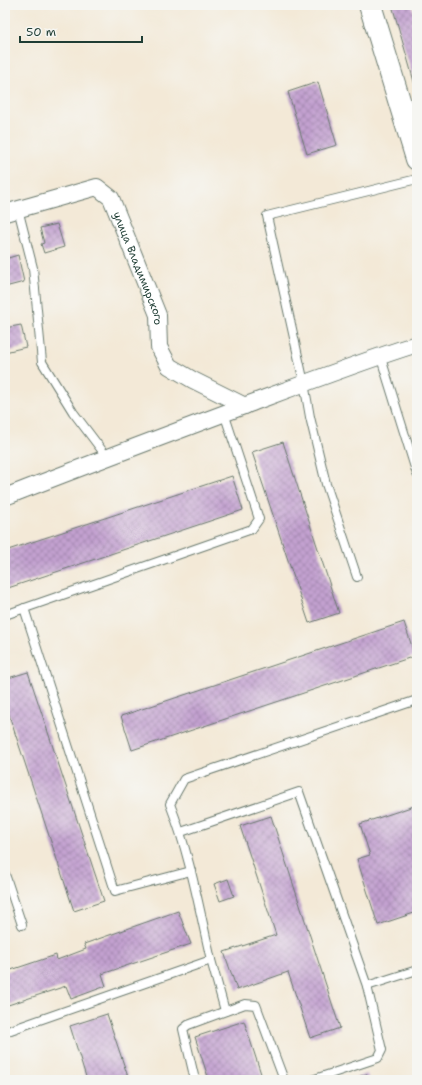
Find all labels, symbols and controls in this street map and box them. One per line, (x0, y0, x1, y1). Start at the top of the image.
scale bar (20, 18, 142, 44)
text: 50 m (26, 24, 56, 40)
street label: улица Владимирского (109, 209, 165, 326)

